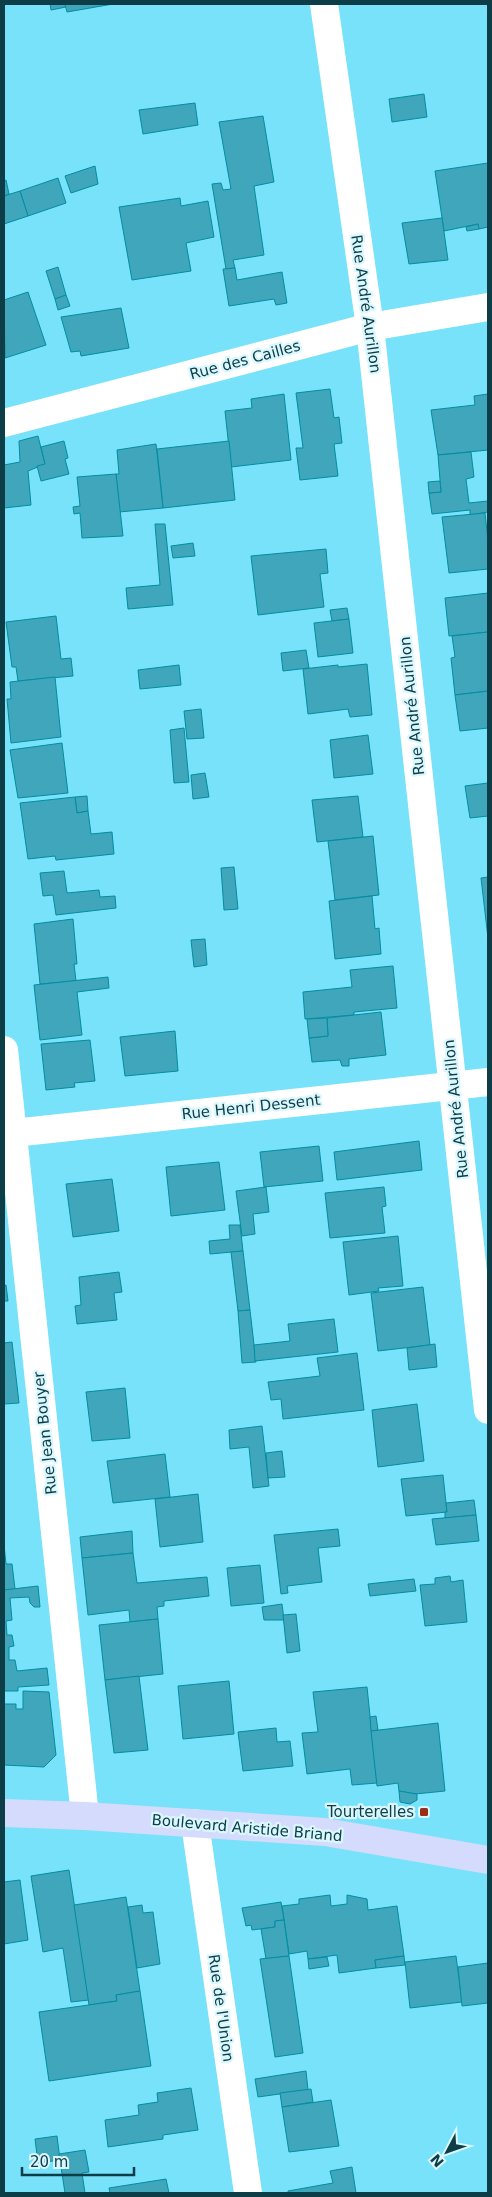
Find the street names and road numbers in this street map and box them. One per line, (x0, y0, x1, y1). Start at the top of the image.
street label: Rue André Aurillon (347, 234, 385, 374)
street label: Rue des Cailles (188, 337, 302, 383)
street label: Rue André Aurillon (396, 636, 428, 776)
street label: Rue André Aurillon (440, 1039, 472, 1179)
street label: Rue Henri Dessent (181, 1091, 321, 1123)
street label: Rue Jean Bouyer (30, 1370, 60, 1495)
street label: Boulevard Aristide Briand (151, 1811, 343, 1845)
street label: Rue de l'Union (205, 1953, 237, 2063)

